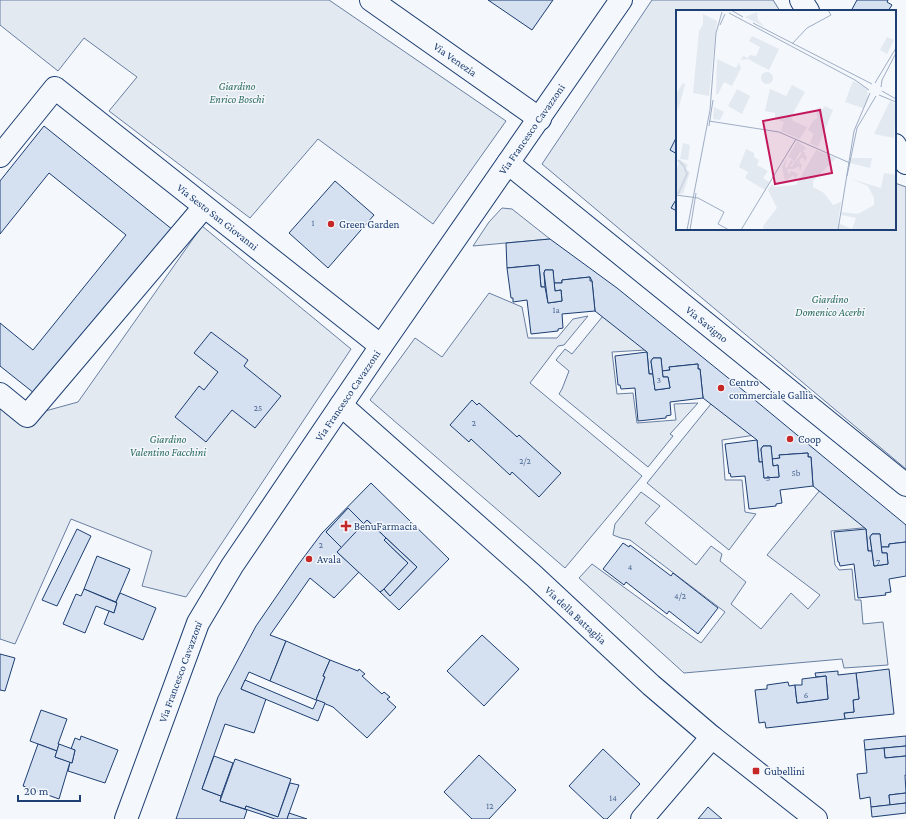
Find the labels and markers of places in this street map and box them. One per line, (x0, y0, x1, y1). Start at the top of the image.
place label: Green Garden (339, 218, 400, 230)
marker: Green Garden (326, 219, 336, 229)
place label: Centro commerciale Gallia (729, 376, 813, 401)
marker: Centro commerciale Gallia (716, 383, 726, 393)
place label: Coop (798, 433, 821, 446)
marker: Coop (785, 434, 795, 444)
place label: BenuFarmacia (354, 520, 417, 532)
marker: BenuFarmacia (341, 521, 351, 531)
place label: Avala (317, 553, 341, 565)
marker: Avala (304, 554, 314, 564)
place label: Gubellini (764, 765, 805, 777)
marker: Gubellini (751, 766, 761, 776)

